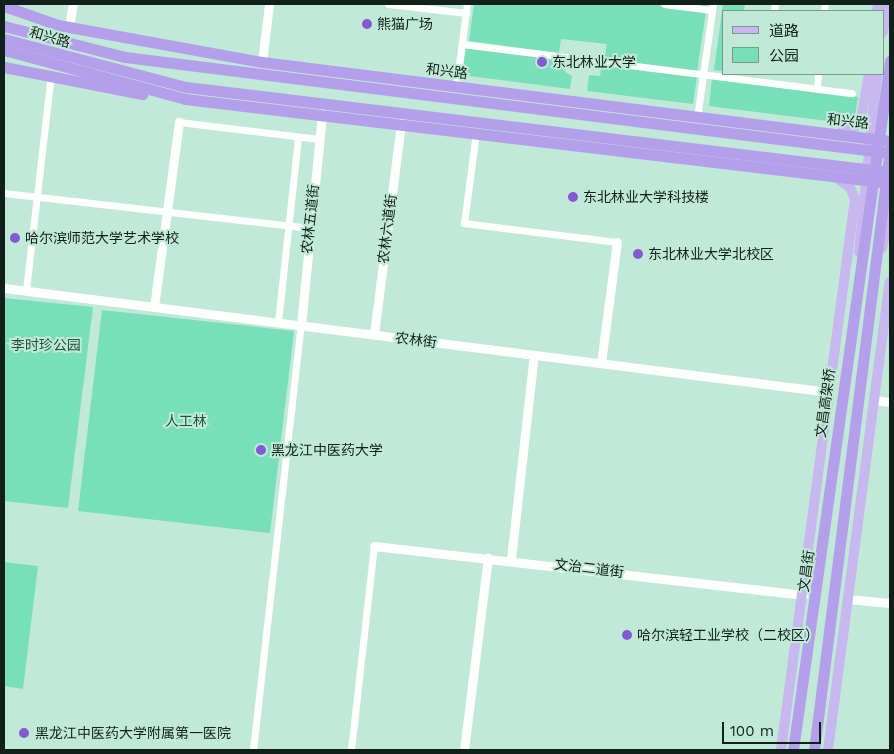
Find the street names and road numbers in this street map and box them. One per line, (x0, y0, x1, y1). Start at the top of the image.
street label: 和兴路 (27, 23, 73, 51)
street label: 和兴路 (425, 60, 469, 82)
street label: 和兴路 (826, 110, 870, 132)
street label: 农林五道街 (298, 183, 322, 255)
street label: 农林六道街 (374, 193, 400, 265)
street label: 农林街 (394, 329, 438, 351)
street label: 文昌高架桥 (812, 367, 838, 439)
street label: 文昌街 (795, 549, 817, 593)
street label: 文治二道街 (553, 555, 625, 581)

